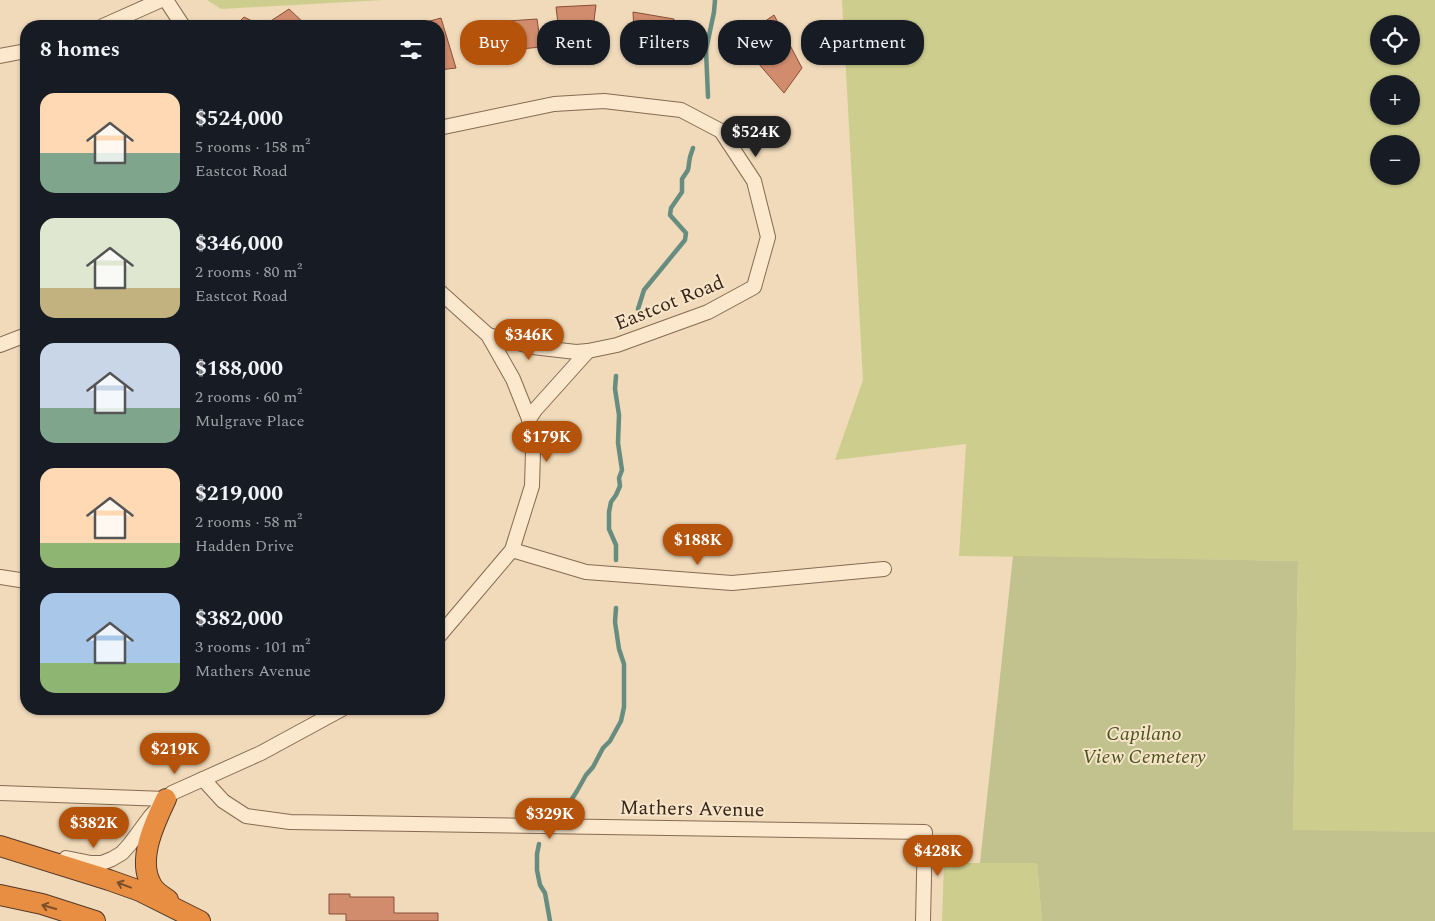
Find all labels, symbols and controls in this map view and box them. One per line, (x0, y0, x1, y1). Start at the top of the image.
map controls (1370, 15, 1420, 185)
button: locate (1370, 15, 1420, 65)
chip: Buy (460, 20, 527, 65)
chip: Rent (537, 20, 610, 65)
chip: Filters (620, 20, 708, 65)
chip: New (718, 20, 791, 65)
chip: Apartment (801, 20, 924, 65)
text: 8 homes (40, 34, 120, 66)
icon: filters (397, 36, 425, 64)
button: + (1370, 75, 1420, 125)
text: $524,000 (195, 103, 283, 135)
icon: home (80, 113, 140, 173)
pin: $524K (721, 116, 791, 158)
text: $524K (732, 120, 780, 144)
text: 5 rooms · 158 m² (195, 135, 310, 159)
button: − (1370, 135, 1420, 185)
text: Eastcot Road (195, 159, 288, 183)
text: $346,000 (195, 228, 283, 260)
icon: home (80, 238, 140, 298)
text: 2 rooms · 80 m² (195, 260, 302, 284)
street label: Eastcot Road (610, 267, 729, 339)
text: Eastcot Road (195, 284, 288, 308)
pin: $346K (494, 318, 564, 361)
text: $346K (505, 323, 553, 347)
text: $188,000 (195, 353, 283, 385)
icon: home (80, 363, 140, 423)
text: 2 rooms · 60 m² (195, 385, 302, 409)
text: Mulgrave Place (195, 409, 305, 433)
pin: $179K (512, 420, 582, 463)
text: $179K (523, 425, 571, 449)
text: $219,000 (195, 478, 283, 510)
icon: home (80, 488, 140, 548)
text: 2 rooms · 58 m² (195, 510, 302, 534)
pin: $188K (663, 524, 733, 566)
text: $188K (674, 528, 722, 552)
text: Hadden Drive (195, 534, 294, 558)
text: $382,000 (195, 603, 283, 635)
icon: home (80, 613, 140, 673)
text: 3 rooms · 101 m² (195, 635, 310, 659)
text: Mathers Avenue (195, 659, 311, 683)
park label: Capilano View Cemetery (1082, 719, 1206, 772)
pin: $219K (140, 732, 210, 775)
text: $219K (151, 737, 199, 761)
street label: Mathers Avenue (619, 793, 765, 825)
pin: $329K (515, 798, 585, 840)
text: $329K (526, 802, 574, 826)
pin: $382K (59, 806, 129, 849)
text: $382K (70, 811, 118, 835)
pin: $428K (903, 834, 973, 877)
text: $428K (914, 839, 962, 863)
one-way arrow (117, 880, 132, 889)
one-way arrow (41, 901, 57, 911)

